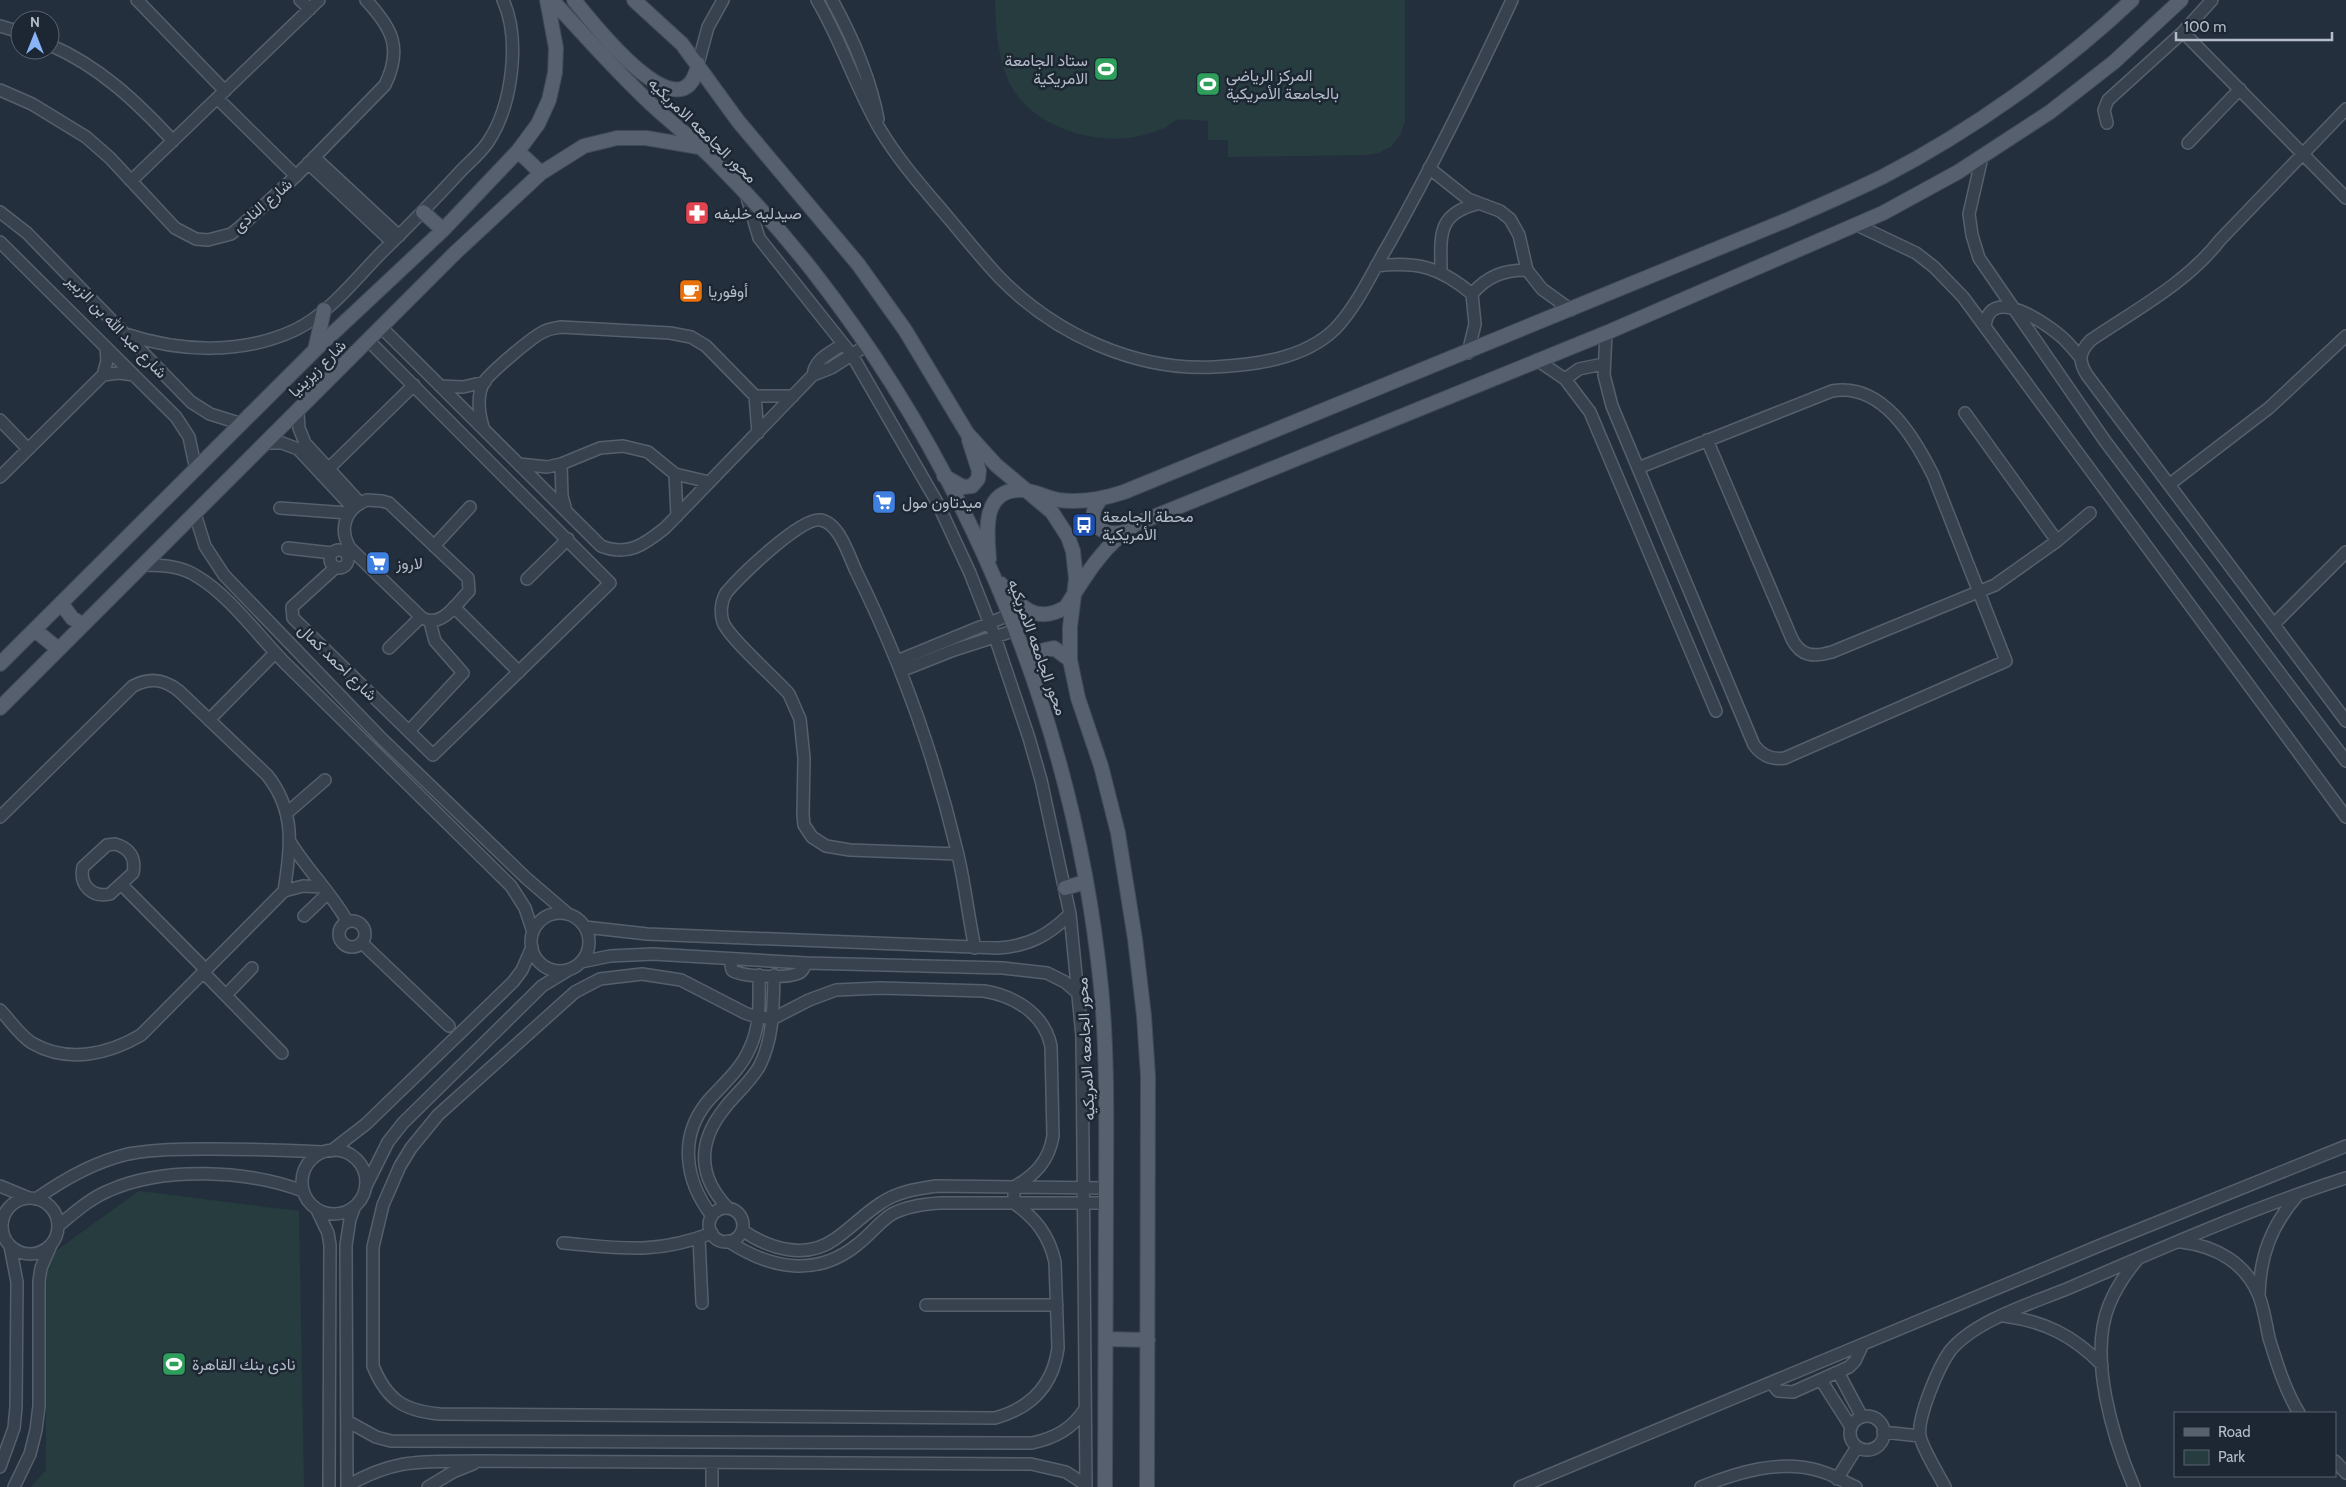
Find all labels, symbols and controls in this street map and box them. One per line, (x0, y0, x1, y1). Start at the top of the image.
north arrow (10, 10, 60, 60)
scale bar (2176, 10, 2332, 42)
text: N (30, 13, 40, 31)
text: 100 m (2184, 18, 2226, 36)
place label: ستاد الجامعة الامريكية (1004, 51, 1088, 89)
sports icon: ستاد الجامعة الامريكية (1093, 56, 1119, 82)
place label: المركز الرياضي بالجامعة الأمريكية (1226, 66, 1339, 104)
sports icon: المركز الرياضي بالجامعة الأمريكية (1195, 71, 1221, 97)
street label: محور الجامعه الامريكيه (644, 74, 761, 188)
street label: شارع النادى (229, 174, 297, 238)
pharmacy icon: صيدليه خليفه (684, 200, 710, 226)
place label: صيدليه خليفه (714, 204, 802, 223)
street label: شارع عبد الله بن الزبير (60, 270, 171, 384)
cafe icon: أوفوريا (678, 278, 704, 304)
place label: أوفوريا (708, 282, 748, 302)
street label: شارع زيزينيا (285, 336, 351, 402)
supermarket icon: ميدتاون مول (871, 489, 897, 515)
place label: ميدتاون مول (902, 493, 982, 513)
place label: محطة الجامعة الأمريكية (1102, 507, 1194, 545)
bus stop icon: محطة الجامعة الأمريكية (1071, 512, 1097, 538)
supermarket icon: لاروز (365, 550, 391, 576)
place label: لاروز (395, 554, 423, 574)
street label: محور الجامعه الامريكيه (1003, 577, 1071, 718)
street label: شارع احمد كمال (293, 620, 381, 706)
street label: محور الجامعه الامريكيه (1072, 977, 1100, 1121)
sports icon: نادى بنك القاهرة (161, 1351, 187, 1377)
place label: نادى بنك القاهرة (192, 1355, 296, 1375)
legend (2174, 1412, 2336, 1477)
text: Road (2218, 1423, 2251, 1441)
text: Park (2218, 1448, 2245, 1466)

